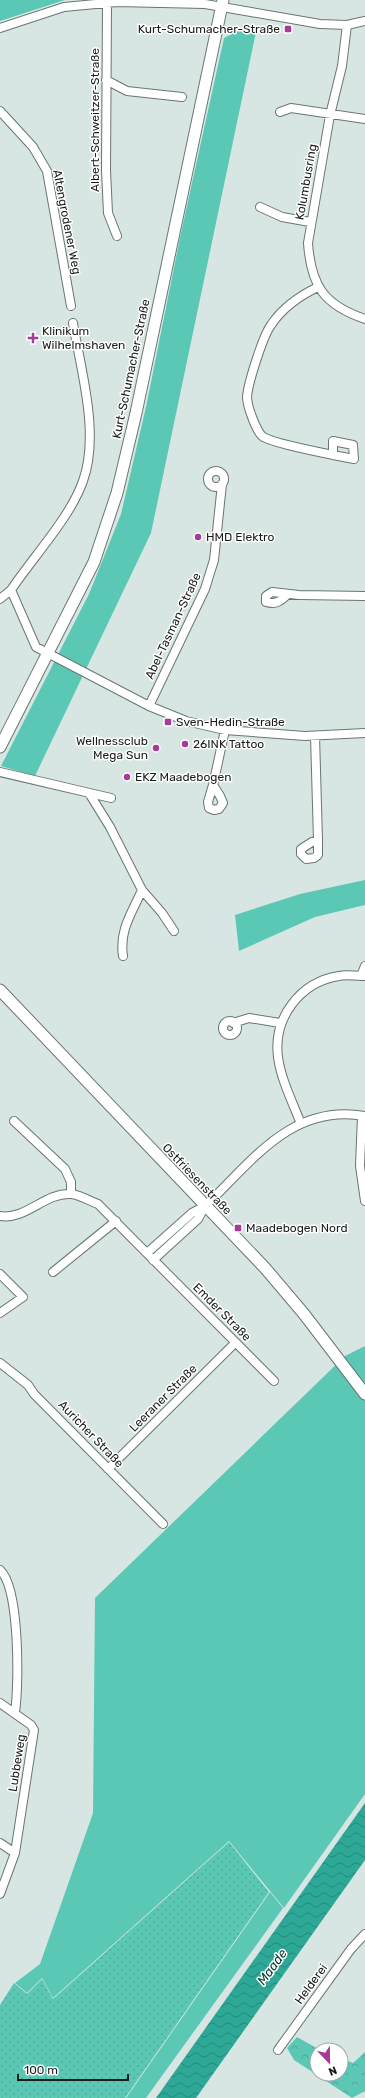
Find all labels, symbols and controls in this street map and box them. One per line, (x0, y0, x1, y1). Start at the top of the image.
place label: Kurt-Schumacher-Straße (138, 22, 280, 36)
marker: Kurt-Schumacher-Straße (283, 24, 293, 34)
street label: Albert-Schweitzer-Straße (88, 48, 102, 192)
street label: Kolumbusring (292, 143, 320, 221)
street label: Altengrodener Weg (50, 169, 84, 275)
street label: Kurt-Schumacher-Straße (109, 298, 153, 440)
place label: Klinikum Wilhelmshaven (42, 324, 125, 352)
marker: Klinikum Wilhelmshaven (27, 332, 39, 344)
place label: HMD Elektro (206, 530, 275, 544)
marker: HMD Elektro (193, 532, 203, 542)
street label: Abel-Tasman-Straße (142, 570, 204, 681)
place label: Sven-Hedin-Straße (176, 715, 285, 729)
marker: Sven-Hedin-Straße (163, 717, 173, 727)
place label: Wellnessclub Mega Sun (76, 734, 148, 762)
place label: 26INK Tattoo (193, 737, 264, 751)
marker: 26INK Tattoo (180, 739, 190, 749)
marker: Wellnessclub Mega Sun (151, 743, 161, 753)
place label: EKZ Maadebogen (135, 770, 231, 784)
marker: EKZ Maadebogen (122, 772, 132, 782)
street label: Ostfriesenstraße (159, 1140, 235, 1218)
place label: Maadebogen Nord (246, 1221, 348, 1235)
marker: Maadebogen Nord (233, 1223, 243, 1233)
street label: Emder Straße (190, 1280, 254, 1344)
street label: Leeraner Straße (126, 1361, 200, 1435)
street label: Auricher Straße (56, 1398, 127, 1471)
street label: Lubbeweg (6, 1733, 28, 1793)
water label: Maade (254, 1946, 290, 1988)
street label: Helderei (292, 1961, 330, 2007)
north arrow (309, 2042, 349, 2082)
scale bar (18, 2056, 128, 2082)
text: 100 m (24, 2063, 58, 2077)
text: N (326, 2063, 339, 2078)

